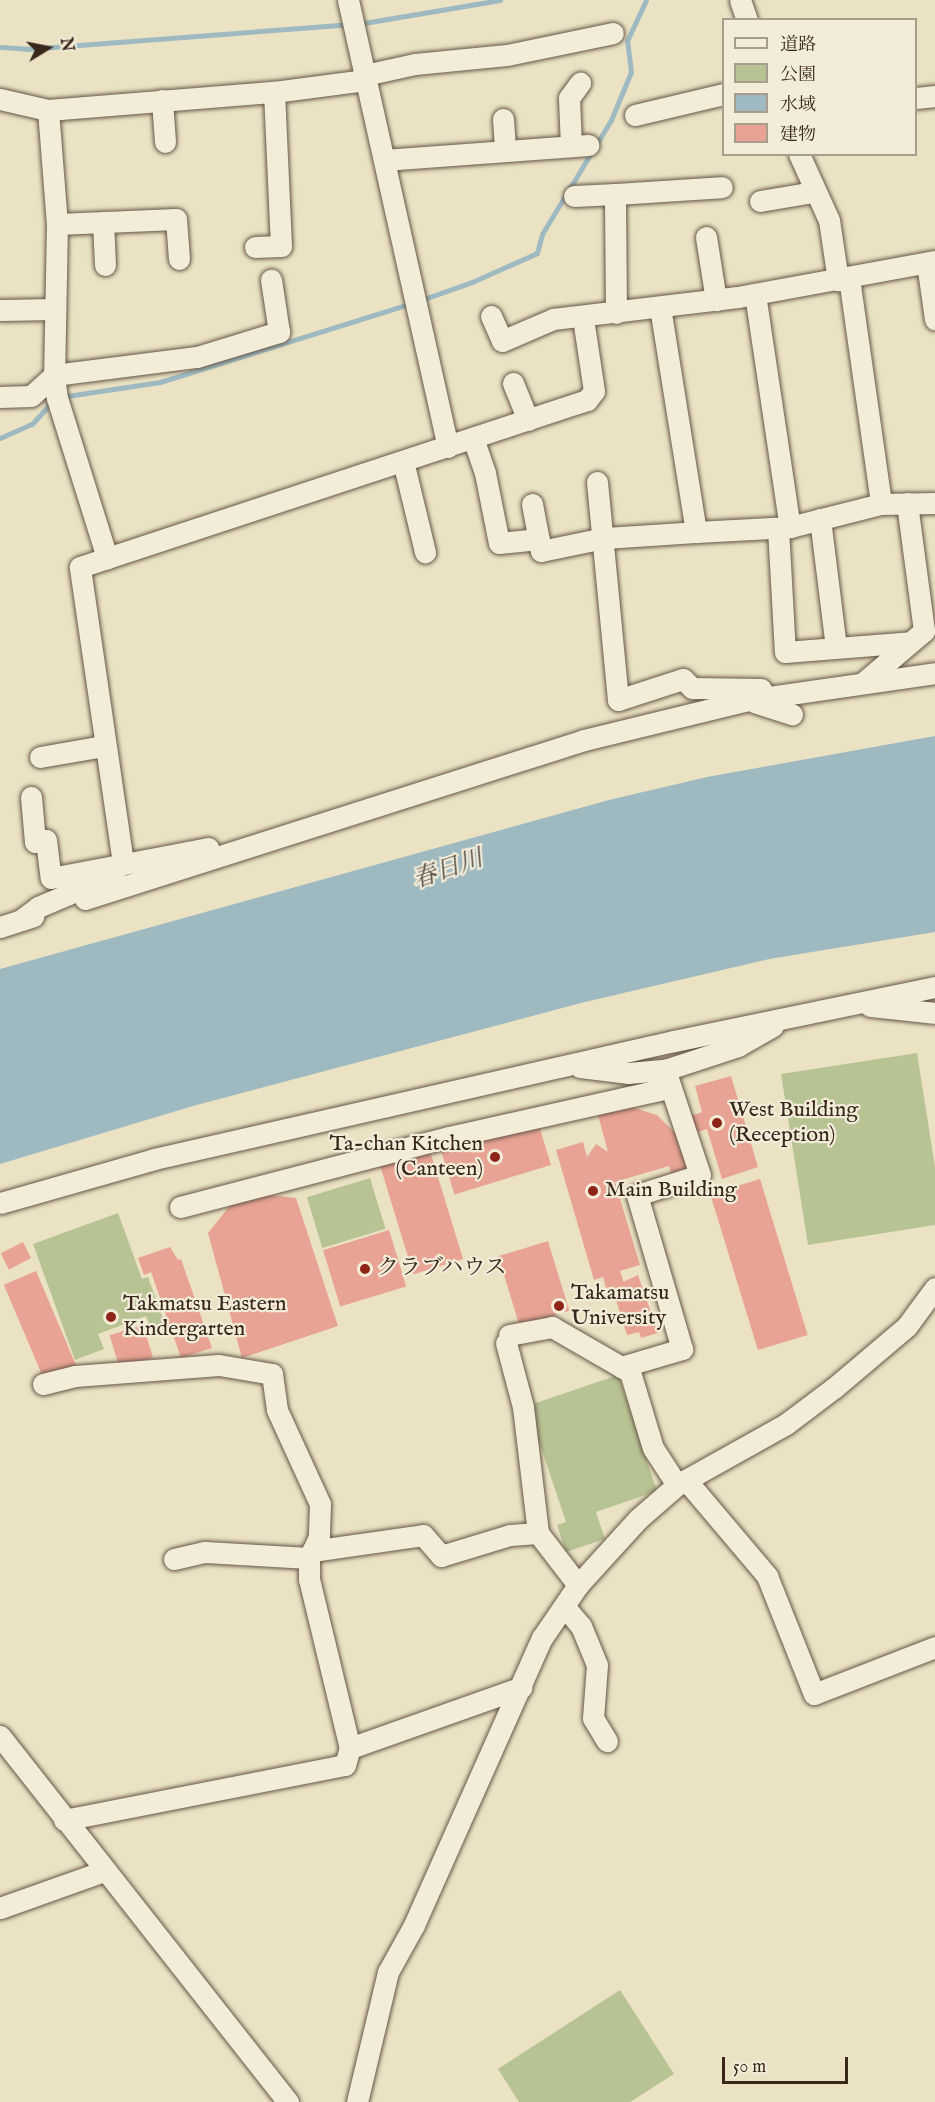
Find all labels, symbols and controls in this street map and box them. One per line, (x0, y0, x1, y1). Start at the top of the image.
north arrow (18, 18, 78, 78)
legend (722, 18, 917, 156)
text: 道路 (780, 34, 816, 57)
text: N (55, 36, 77, 53)
text: 公園 (780, 64, 816, 87)
text: 水域 (780, 94, 816, 117)
text: 建物 (780, 124, 816, 147)
water label: 春日川 (409, 845, 487, 895)
place label: West Building (Reception) (729, 1097, 858, 1148)
marker: West Building (Reception) (710, 1116, 724, 1130)
place label: Ta-chan Kitchen (Canteen) (330, 1131, 483, 1182)
marker: Ta-chan Kitchen (Canteen) (488, 1150, 502, 1164)
place label: Main Building (605, 1178, 737, 1204)
marker: Main Building (586, 1184, 600, 1198)
place label: クラブハウス (377, 1256, 509, 1282)
marker: クラブハウス (358, 1262, 372, 1276)
place label: Takamatsu University (571, 1280, 669, 1332)
place label: Takmatsu Eastern Kindergarten (123, 1291, 287, 1342)
marker: Takamatsu University (552, 1299, 566, 1313)
marker: Takmatsu Eastern Kindergarten (104, 1310, 118, 1324)
scale bar (725, 2045, 851, 2083)
text: 50 m (733, 2056, 766, 2079)

